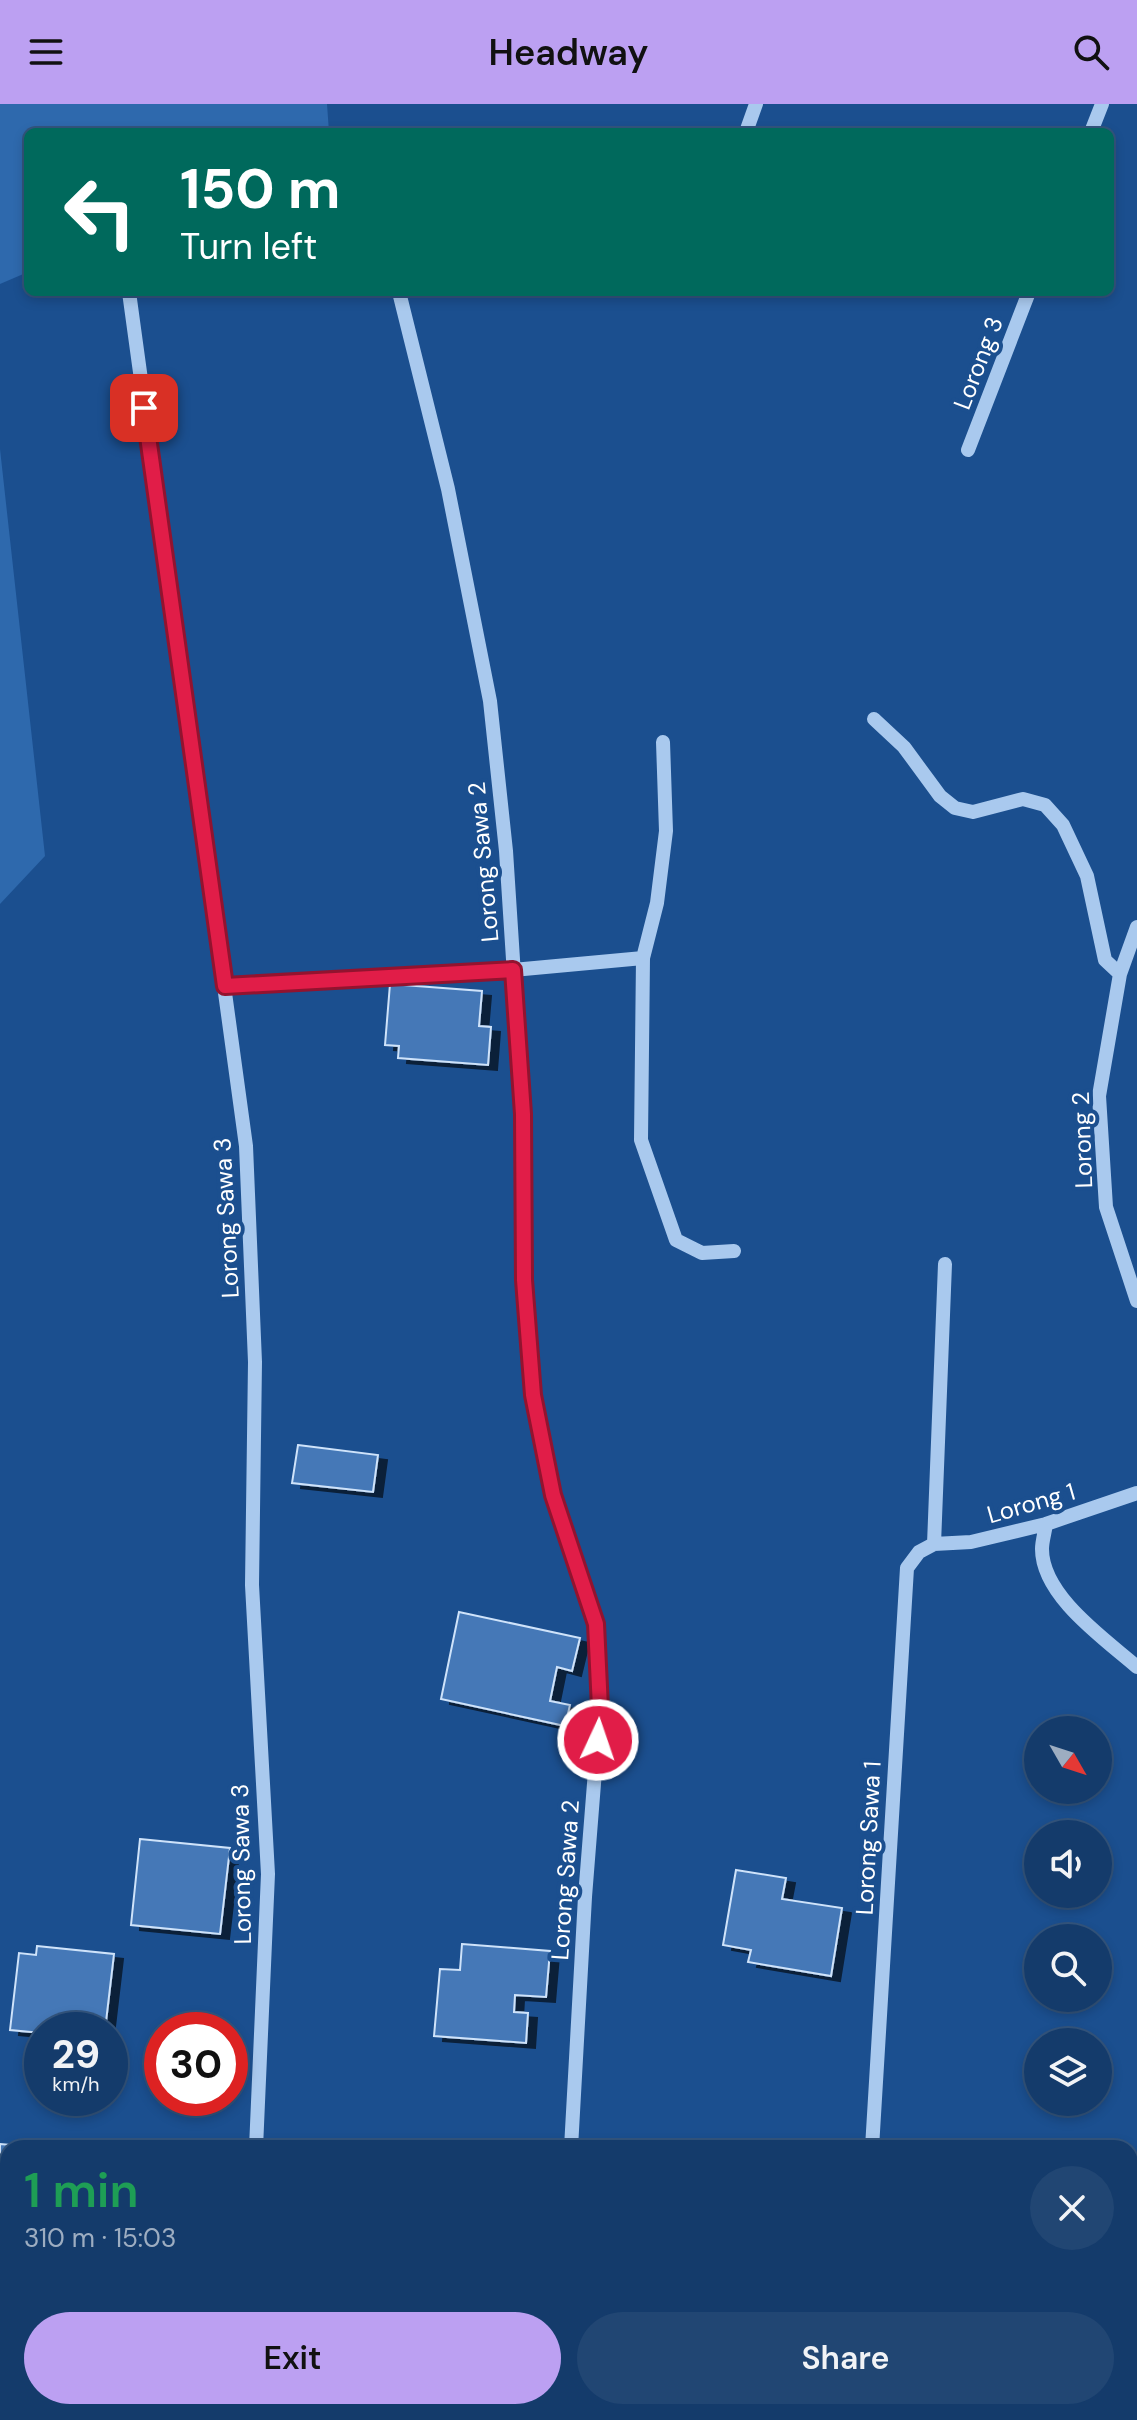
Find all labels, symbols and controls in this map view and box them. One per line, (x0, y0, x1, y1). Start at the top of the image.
text: Headway (489, 29, 648, 76)
icon: menu (24, 30, 68, 74)
icon: search (1069, 30, 1113, 74)
text: 150 m (180, 152, 341, 225)
icon: left (48, 160, 152, 264)
text: Turn left (180, 223, 317, 270)
street label: Lorong 3 (946, 312, 1010, 414)
pin (110, 374, 178, 442)
icon: arrive (122, 386, 166, 430)
street label: Lorong Sawa 2 (461, 781, 505, 943)
street label: Lorong 2 (1065, 1091, 1099, 1189)
street label: Lorong Sawa 3 (206, 1137, 246, 1299)
street label: Lorong 1 (983, 1476, 1079, 1530)
position arrow (556, 1698, 640, 1782)
north arrow (1024, 1716, 1112, 1804)
map controls (1024, 1716, 1112, 2116)
street label: Lorong Sawa 1 (848, 1760, 888, 1916)
street label: Lorong Sawa 3 (224, 1783, 258, 1945)
street label: Lorong Sawa 2 (544, 1799, 586, 1961)
button: sound (1024, 1820, 1112, 1908)
button: search (1024, 1924, 1112, 2012)
speed limit sign: 30 (144, 2012, 248, 2116)
text: 29 (52, 2028, 100, 2080)
button: layers (1024, 2028, 1112, 2116)
text: km/h (52, 2071, 100, 2097)
text: 1 min (24, 2159, 139, 2222)
button: close (1030, 2166, 1114, 2250)
text: 310 m · 15:03 (24, 2221, 176, 2255)
button: Exit (24, 2312, 561, 2404)
button: Share (577, 2312, 1114, 2404)

